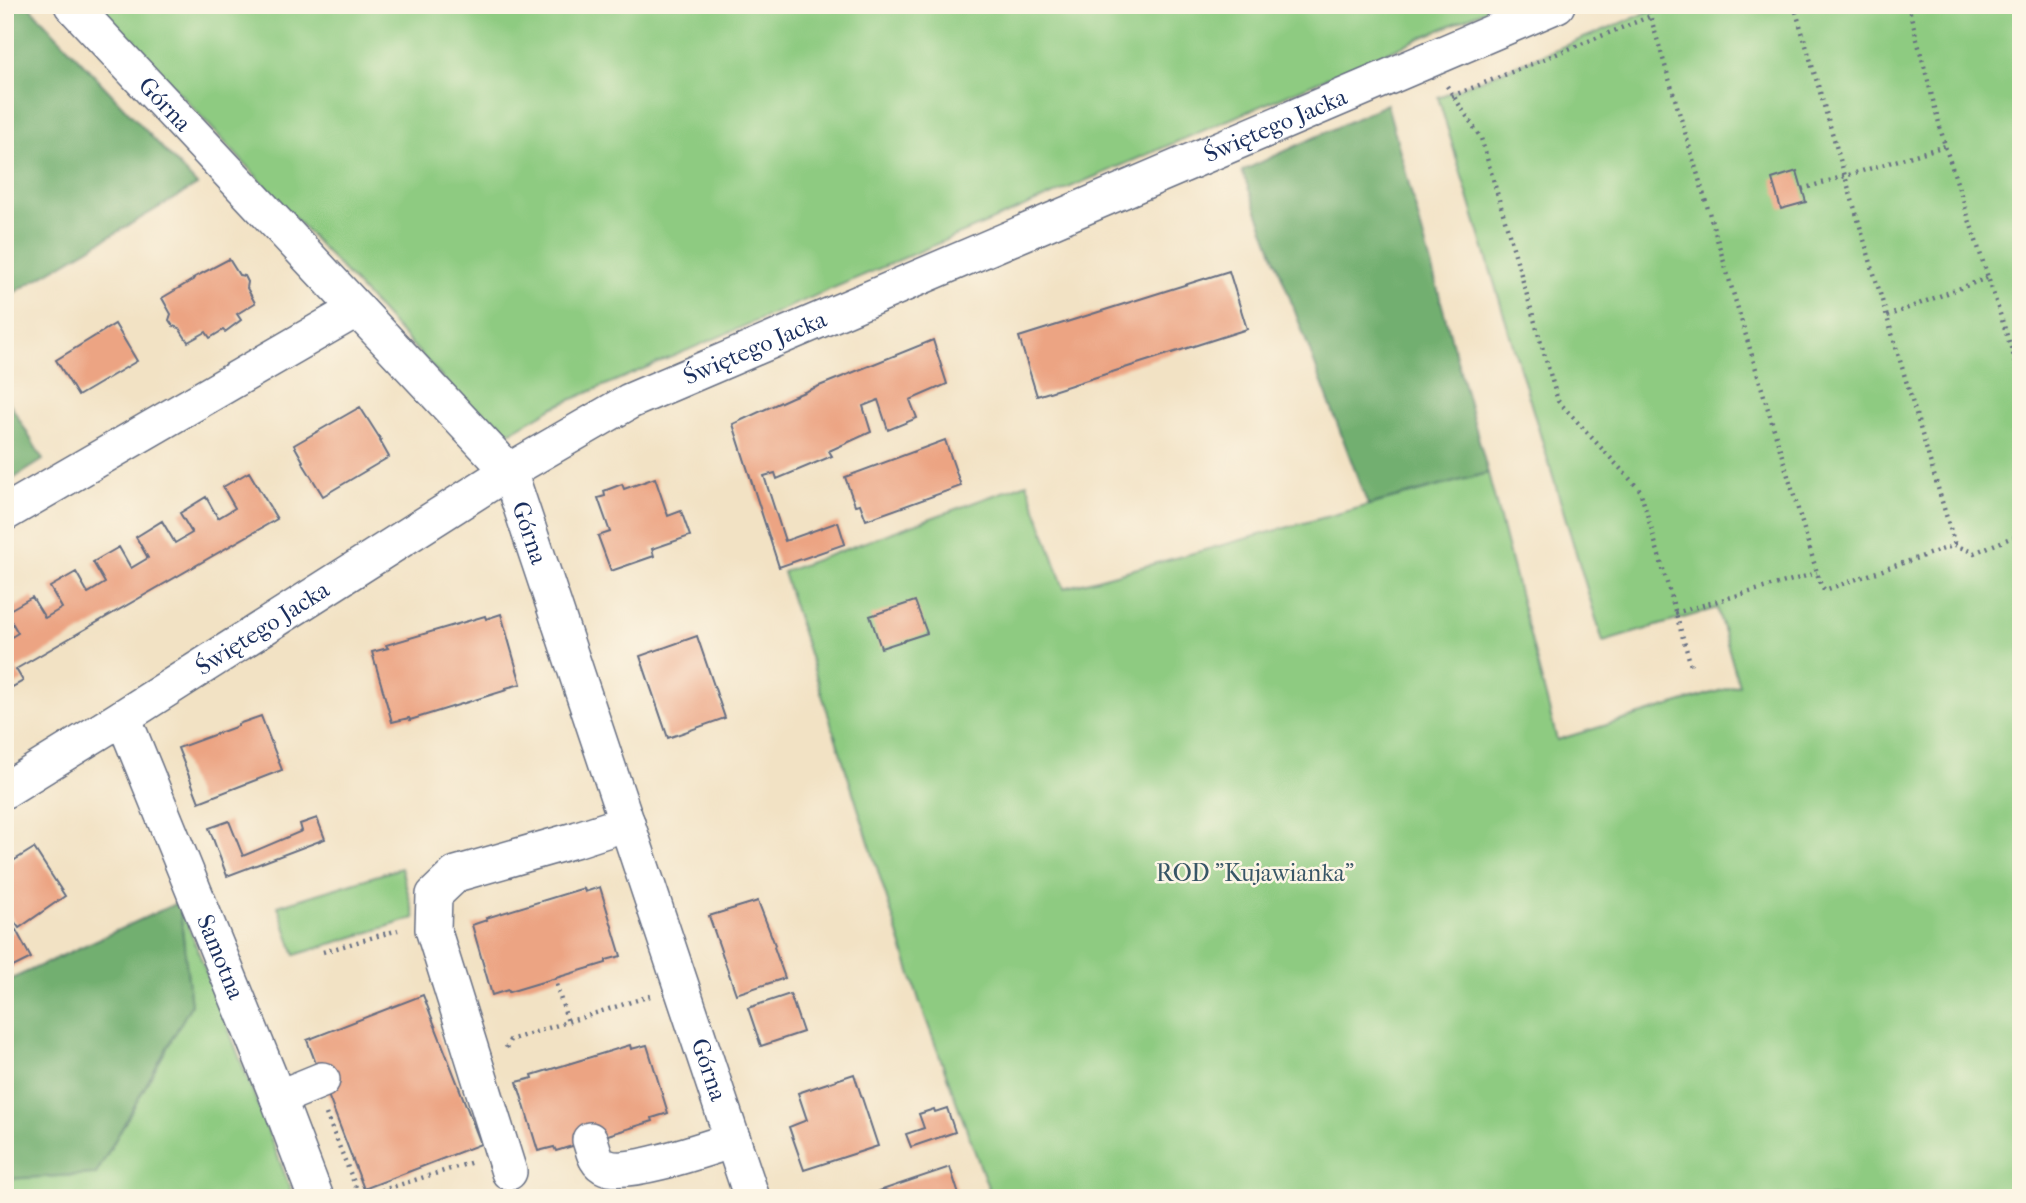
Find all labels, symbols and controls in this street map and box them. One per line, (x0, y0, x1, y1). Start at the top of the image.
street label: Górna (133, 71, 198, 138)
street label: Świętego Jacka (1199, 82, 1352, 168)
street label: Świętego Jacka (679, 304, 831, 391)
street label: Górna (506, 498, 553, 569)
street label: Świętego Jacka (190, 575, 335, 681)
park label: ROD "Kujawianka" (1156, 859, 1354, 887)
street label: Samotna (191, 910, 251, 1004)
street label: Górna (686, 1035, 733, 1105)

